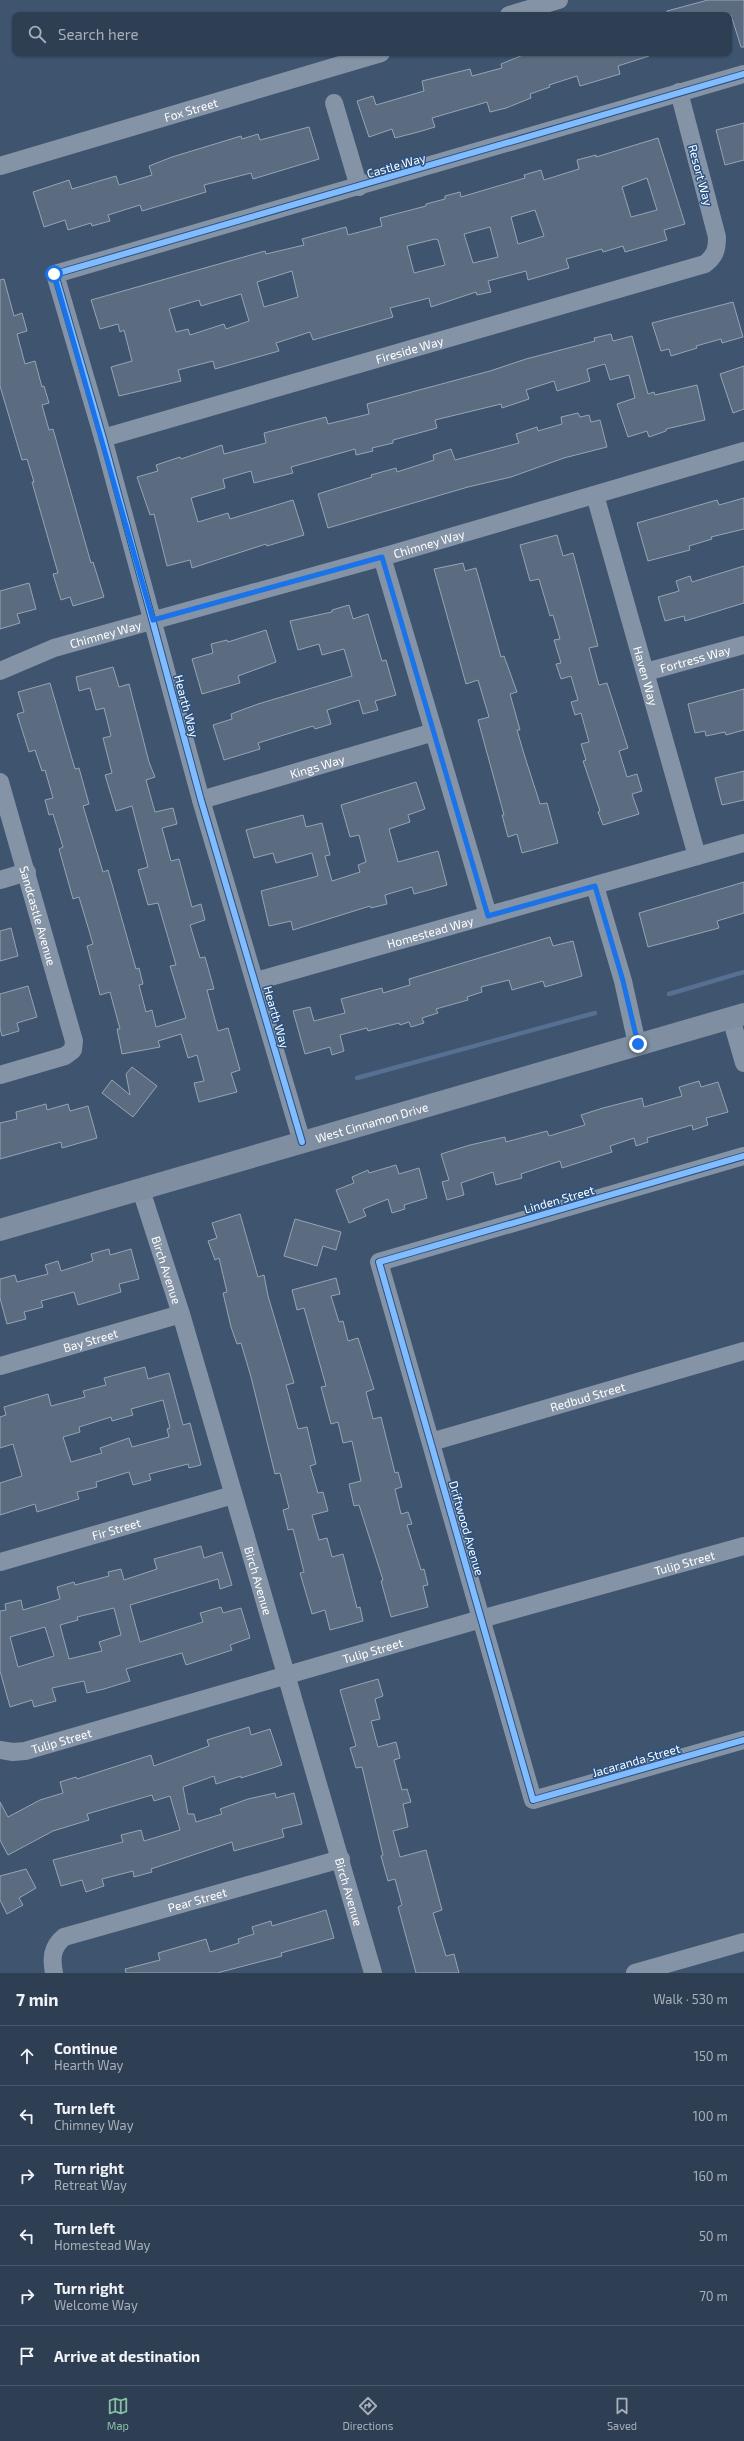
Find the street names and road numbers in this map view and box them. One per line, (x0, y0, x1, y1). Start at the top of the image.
street label: Fox Street (162, 95, 220, 124)
street label: Resort Way (686, 143, 716, 208)
street label: Castle Way (365, 150, 428, 180)
street label: Fireside Way (374, 333, 446, 366)
street label: Chimney Way (392, 526, 467, 560)
street label: Chimney Way (68, 617, 143, 650)
street label: Fortress Way (658, 642, 733, 675)
street label: Haven Way (631, 645, 661, 708)
street label: Hearth Way (172, 673, 202, 739)
street label: Kings Way (288, 751, 347, 781)
street label: Sandcastle Avenue (17, 864, 59, 967)
street label: Homestead Way (385, 913, 476, 951)
street label: Hearth Way (261, 984, 293, 1050)
street label: West Cinnamon Drive (314, 1099, 430, 1145)
street label: Linden Street (522, 1182, 596, 1216)
street label: Birch Avenue (149, 1234, 184, 1306)
street label: Bay Street (61, 1325, 120, 1355)
street label: Redbud Street (548, 1379, 627, 1414)
street label: Driftwood Avenue (447, 1479, 487, 1577)
street label: Fir Street (90, 1515, 143, 1542)
street label: Birch Avenue (242, 1545, 275, 1616)
street label: Tulip Street (652, 1547, 717, 1578)
street label: Tulip Street (341, 1635, 405, 1666)
street label: Tulip Street (29, 1725, 94, 1756)
street label: Jacaranda Street (590, 1741, 682, 1779)
street label: Birch Avenue (333, 1856, 366, 1928)
street label: Pear Street (166, 1884, 229, 1914)

